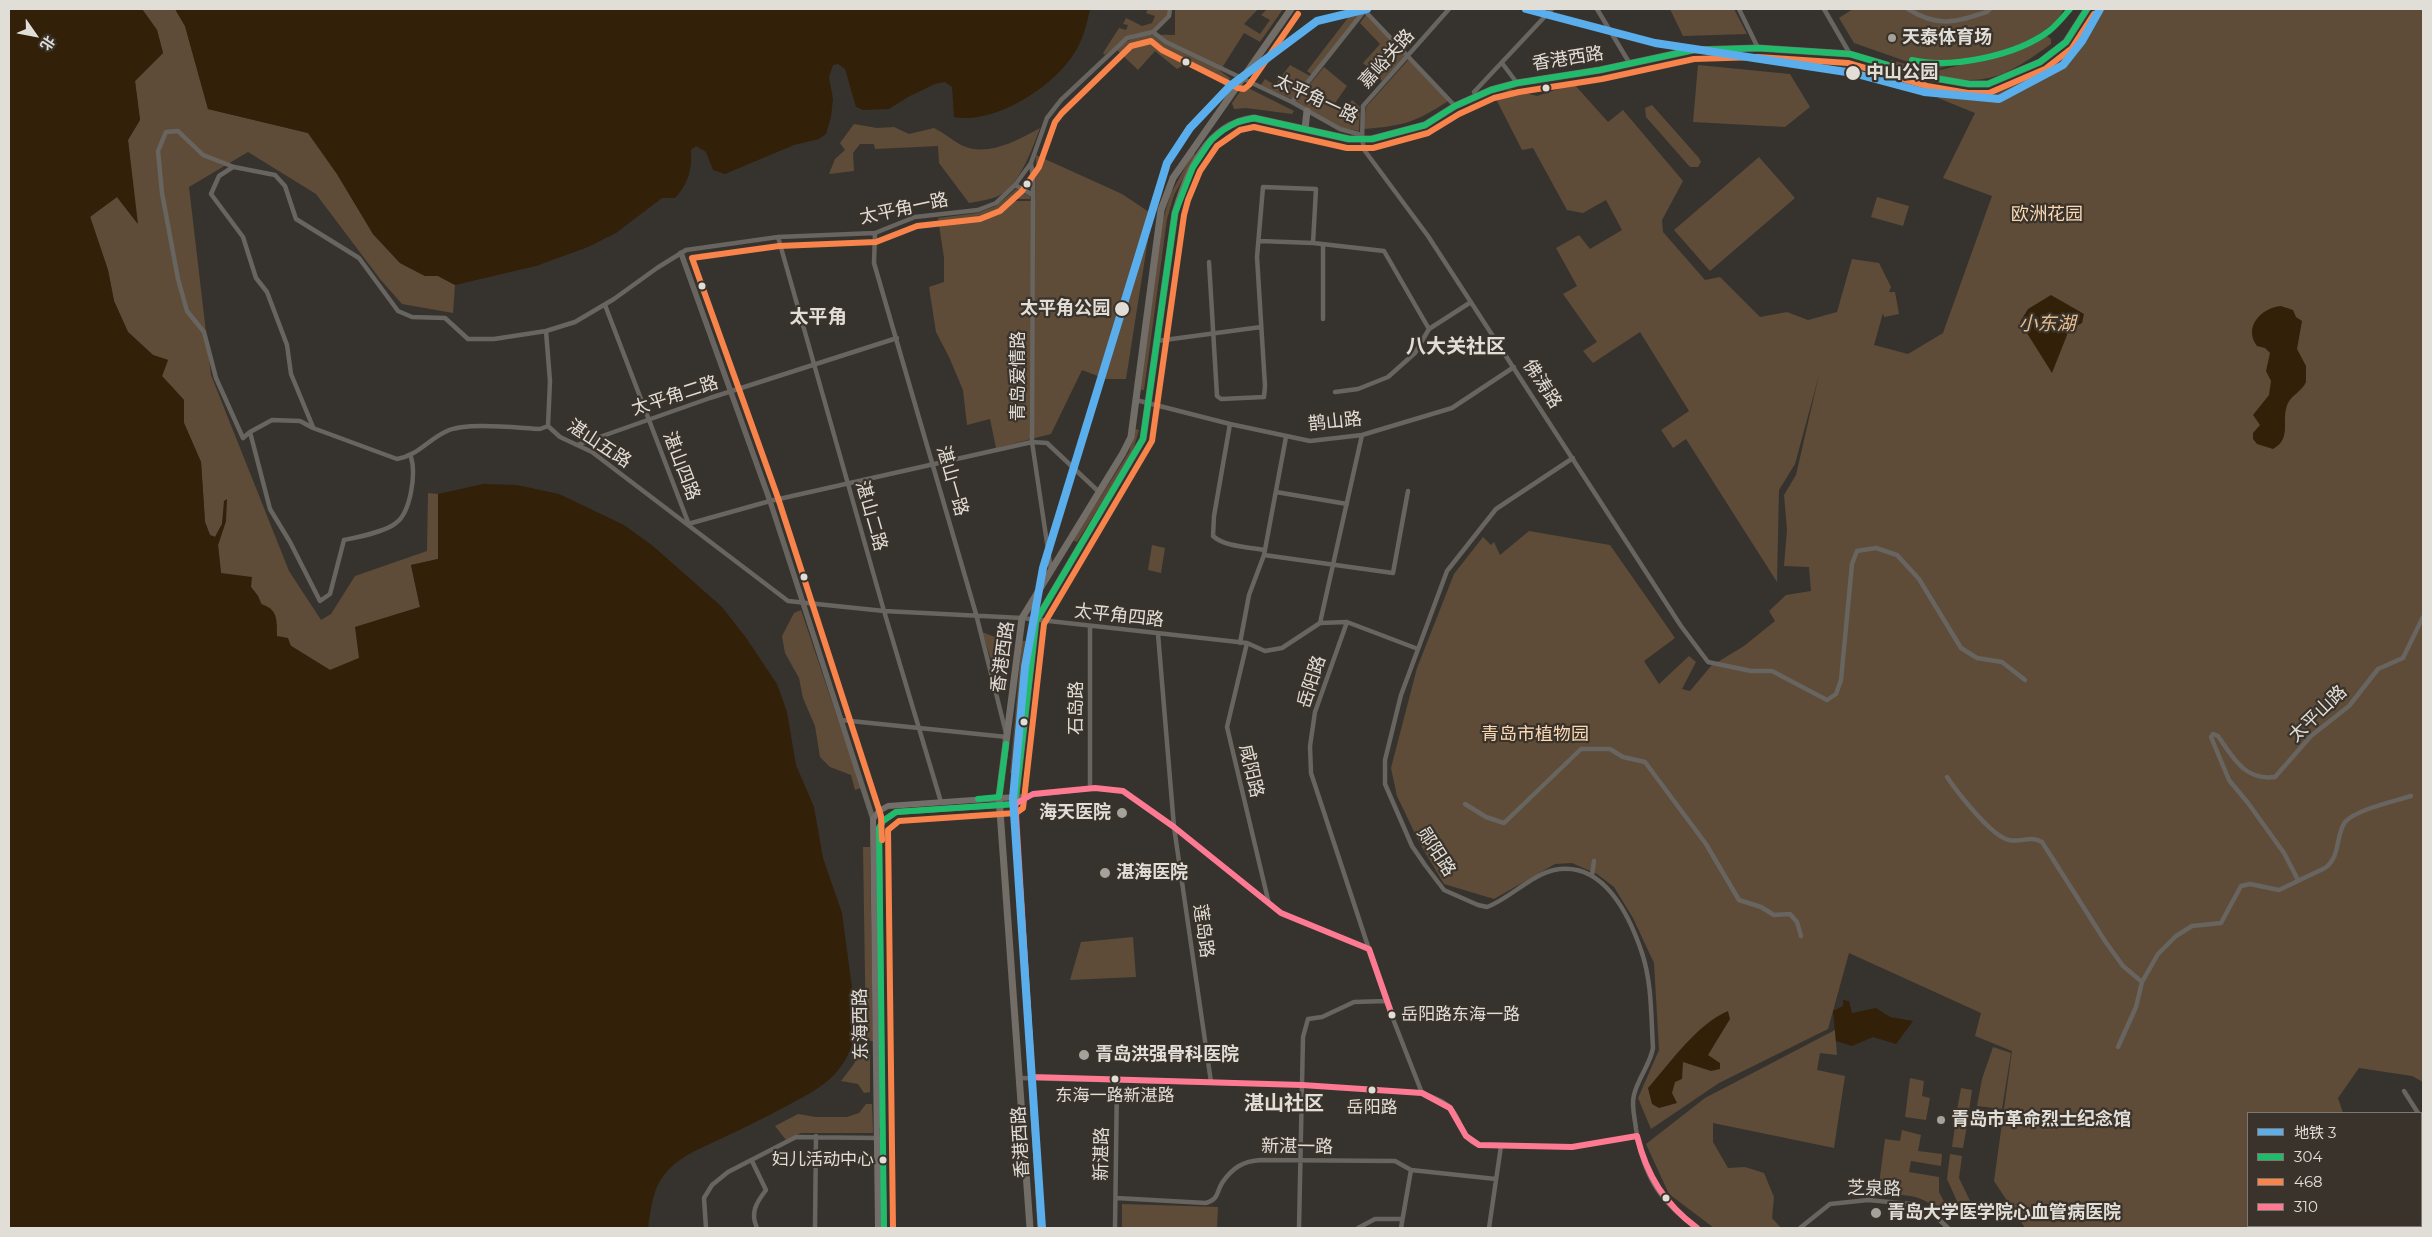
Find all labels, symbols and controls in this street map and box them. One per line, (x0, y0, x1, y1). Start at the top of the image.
north arrow (10, 10, 60, 60)
street label: 嘉峪关路 (1355, 25, 1419, 93)
place label: 天泰体育场 (1902, 27, 1992, 49)
text: 北 (36, 32, 59, 54)
marker: 天泰体育场 (1886, 32, 1898, 44)
street label: 香港西路 (1531, 43, 1605, 75)
unlabelled marker (1181, 57, 1191, 67)
place label: 中山公园 (1866, 62, 1938, 84)
marker: 中山公园 (1844, 64, 1862, 82)
street label: 太平角一路 (1271, 70, 1361, 128)
unlabelled marker (1541, 83, 1551, 93)
unlabelled marker (1022, 179, 1032, 189)
street label: 太平角一路 (858, 189, 950, 229)
park label: 欧洲花园 (2011, 204, 2083, 226)
unlabelled marker (697, 281, 707, 291)
place label: 太平角公园 (1020, 298, 1110, 320)
marker: 太平角公园 (1113, 300, 1131, 318)
district label: 太平角 (790, 306, 846, 328)
water label: 小东湖 (2019, 313, 2075, 335)
street label: 青岛爱情路 (1008, 331, 1030, 421)
district label: 八大关社区 (1406, 335, 1506, 359)
street label: 佛涛路 (1518, 355, 1566, 413)
street label: 太平角二路 (629, 372, 721, 420)
street label: 鹊山路 (1307, 408, 1363, 436)
street label: 湛山五路 (563, 415, 635, 473)
street label: 湛山四路 (658, 429, 704, 503)
street label: 湛山一路 (932, 443, 972, 519)
street label: 湛山二路 (851, 478, 891, 554)
unlabelled marker (799, 572, 809, 582)
street label: 太平角四路 (1073, 601, 1165, 631)
street label: 香港西路 (987, 620, 1019, 694)
street label: 岳阳路 (1293, 653, 1331, 711)
street label: 石岛路 (1066, 681, 1088, 735)
street label: 太平山路 (2285, 681, 2351, 747)
unlabelled marker (1019, 717, 1029, 727)
park label: 青岛市植物园 (1481, 724, 1589, 746)
street label: 咸阳路 (1234, 742, 1268, 800)
place label: 海天医院 (1039, 802, 1111, 824)
marker: 海天医院 (1115, 806, 1129, 820)
street label: 郧阳路 (1412, 823, 1460, 881)
place label: 湛海医院 (1116, 862, 1188, 884)
marker: 湛海医院 (1098, 866, 1112, 880)
street label: 莲岛路 (1189, 903, 1217, 959)
street label: 东海西路 (850, 988, 872, 1060)
place label: 岳阳路东海一路 (1401, 1005, 1520, 1025)
marker: 岳阳路东海一路 (1387, 1010, 1397, 1020)
place label: 青岛洪强骨科医院 (1095, 1044, 1239, 1066)
marker: 青岛洪强骨科医院 (1077, 1048, 1091, 1062)
marker: 东海一路新湛路 (1110, 1074, 1120, 1084)
marker: 岳阳路 (1367, 1085, 1377, 1095)
place label: 东海一路新湛路 (1056, 1086, 1174, 1106)
district label: 湛山社区 (1244, 1092, 1324, 1116)
place label: 岳阳路 (1347, 1098, 1397, 1118)
street label: 香港西路 (1008, 1105, 1034, 1179)
place label: 青岛市革命烈士纪念馆 (1951, 1109, 2131, 1131)
legend (2247, 1112, 2422, 1227)
marker: 青岛市革命烈士纪念馆 (1935, 1114, 1947, 1126)
text: 地铁 3 (2294, 1123, 2336, 1142)
street label: 新湛路 (1091, 1127, 1113, 1181)
street label: 新湛一路 (1261, 1136, 1333, 1158)
text: 304 (2294, 1147, 2322, 1166)
place label: 妇儿活动中心 (772, 1150, 874, 1170)
marker: 妇儿活动中心 (878, 1155, 888, 1165)
text: 468 (2294, 1172, 2323, 1191)
street label: 芝泉路 (1847, 1178, 1901, 1200)
unlabelled marker (1661, 1193, 1671, 1203)
text: 310 (2294, 1197, 2318, 1216)
place label: 青岛大学医学院心血管病医院 (1887, 1202, 2121, 1224)
marker: 青岛大学医学院心血管病医院 (1869, 1206, 1883, 1220)

